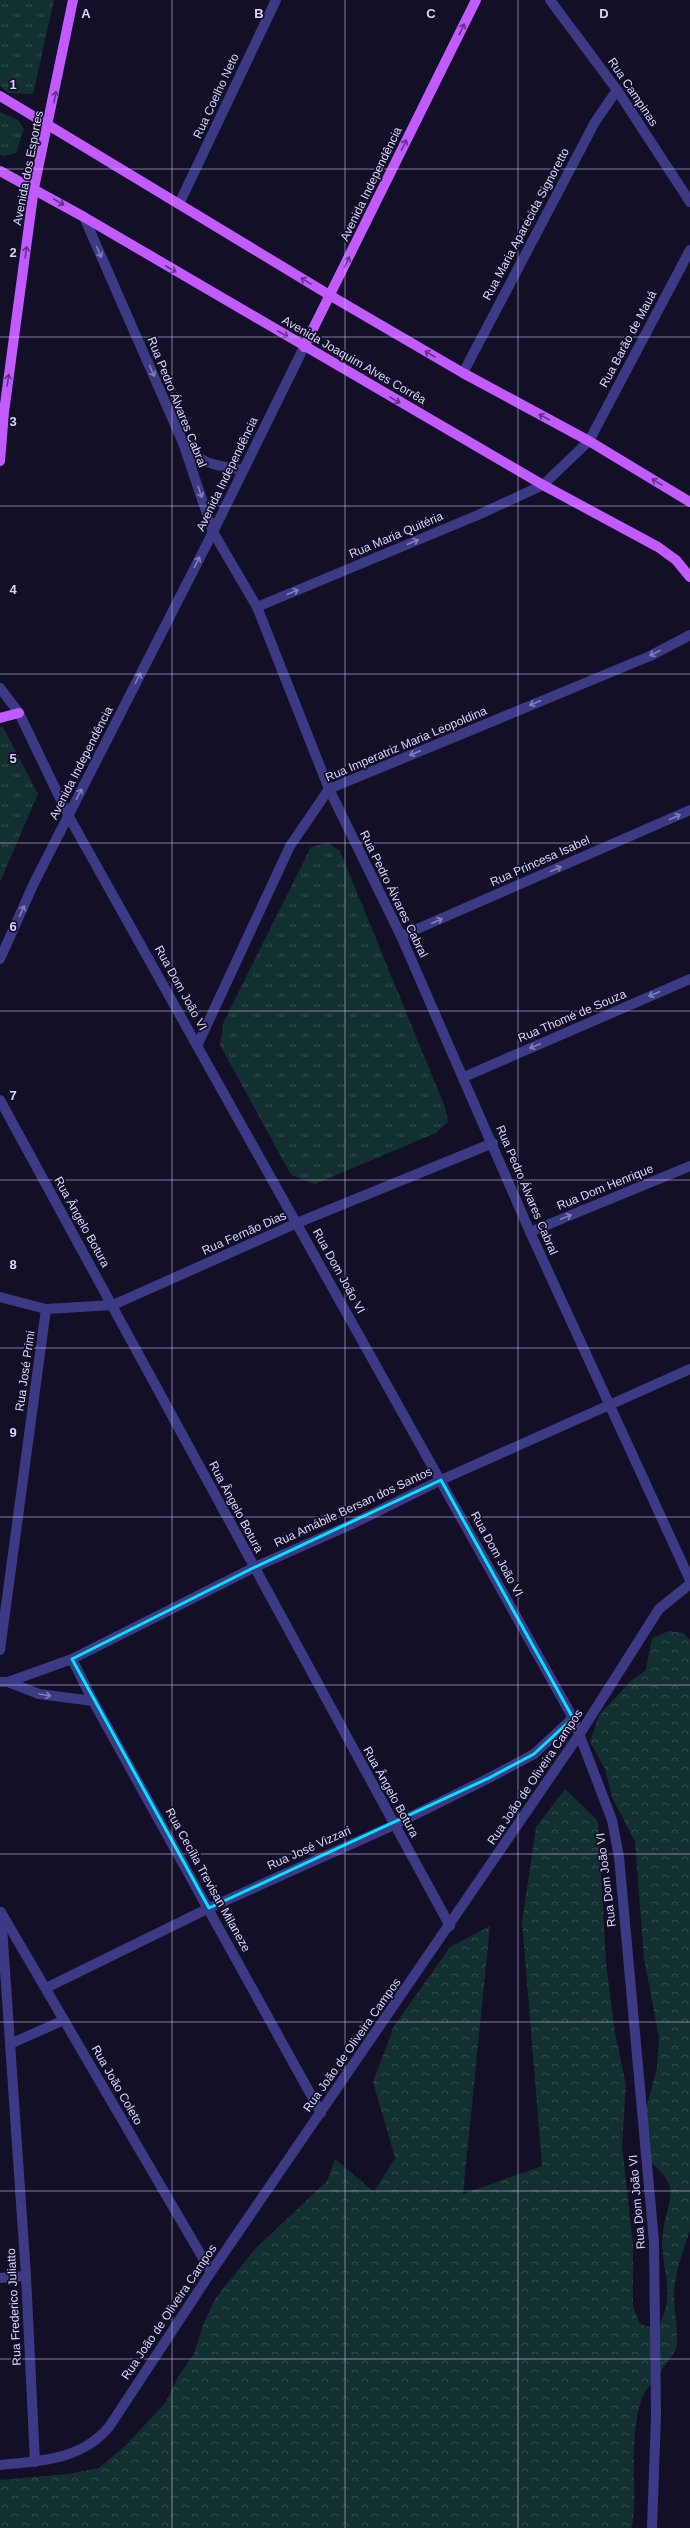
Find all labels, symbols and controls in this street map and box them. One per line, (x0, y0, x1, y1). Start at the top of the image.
text: A (81, 6, 91, 21)
text: B (254, 6, 264, 21)
text: C (426, 6, 436, 21)
text: D (599, 6, 609, 21)
one-way arrow (458, 23, 466, 35)
street label: Rua Coelho Neto (190, 51, 242, 141)
street label: Rua Campinas (605, 55, 661, 129)
text: 1 (9, 77, 17, 92)
one-way arrow (51, 90, 59, 103)
street label: Avenida dos Esportes (10, 109, 46, 227)
street label: Avenida Independência (337, 124, 405, 243)
one-way arrow (401, 140, 409, 152)
street label: Rua Maria Aparecida Signoretto (480, 145, 572, 302)
one-way arrow (53, 199, 65, 207)
text: 2 (9, 245, 17, 260)
one-way arrow (22, 246, 30, 259)
one-way arrow (96, 246, 104, 258)
one-way arrow (344, 257, 351, 269)
one-way arrow (165, 265, 177, 273)
one-way arrow (300, 277, 312, 285)
street label: Rua Barão de Mauá (597, 288, 660, 390)
street label: Avenida Joaquim Alves Corrêa (280, 313, 429, 407)
one-way arrow (277, 331, 289, 339)
street label: Rua Pedro Álvares Cabral (144, 334, 211, 469)
one-way arrow (424, 350, 436, 358)
one-way arrow (148, 365, 156, 377)
one-way arrow (4, 374, 12, 387)
one-way arrow (389, 396, 401, 404)
one-way arrow (538, 412, 550, 420)
text: 3 (9, 414, 17, 429)
street label: Avenida Independência (193, 414, 261, 533)
one-way arrow (651, 477, 663, 485)
one-way arrow (196, 486, 204, 498)
street label: Rua Maria Quitéria (347, 509, 445, 561)
one-way arrow (407, 538, 419, 545)
one-way arrow (194, 557, 202, 569)
text: 4 (9, 582, 17, 597)
one-way arrow (287, 588, 299, 596)
one-way arrow (650, 650, 662, 657)
one-way arrow (135, 672, 142, 684)
one-way arrow (530, 700, 542, 708)
street label: Rua Imperatriz Maria Leopoldina (323, 703, 489, 784)
street label: Avenida Independência (46, 704, 116, 822)
one-way arrow (410, 750, 422, 758)
text: 5 (9, 751, 17, 766)
one-way arrow (76, 788, 83, 800)
one-way arrow (669, 812, 681, 820)
street label: Rua Pedro Álvares Cabral (357, 828, 432, 960)
street label: Rua Princesa Isabel (488, 833, 592, 889)
one-way arrow (549, 864, 561, 872)
one-way arrow (19, 905, 26, 917)
one-way arrow (430, 916, 442, 924)
text: 6 (9, 919, 17, 934)
street label: Rua Dom João VI (152, 943, 210, 1033)
street label: Rua Thomé de Souza (516, 987, 629, 1045)
one-way arrow (649, 991, 661, 998)
one-way arrow (529, 1043, 541, 1050)
text: 7 (9, 1088, 17, 1103)
street label: Rua Pedro Álvares Cabral (493, 1123, 562, 1257)
street label: Rua Dom Henrique (555, 1161, 656, 1213)
street label: Rua Ângelo Botura (51, 1174, 114, 1270)
street label: Rua Fernão Dias (200, 1208, 288, 1258)
one-way arrow (560, 1213, 572, 1220)
street label: Rua Dom João VI (310, 1226, 368, 1316)
text: 8 (9, 1257, 17, 1272)
street label: Rua José Primi (12, 1330, 38, 1412)
text: 9 (9, 1425, 17, 1440)
street label: Rua Ângelo Botura (206, 1458, 267, 1555)
street label: Rua Amábile Bersan dos Santos (272, 1464, 434, 1550)
street label: Rua Dom João VI (468, 1509, 526, 1599)
one-way arrow (38, 1691, 51, 1699)
street label: Rua João de Oliveira Campos (484, 1707, 586, 1847)
street label: Rua Ângelo Botura (360, 1744, 423, 1840)
street label: Rua Cecília Trevisan Milaneze (163, 1806, 254, 1955)
street label: Rua José Vizzari (265, 1823, 353, 1873)
street label: Rua Dom João VI (593, 1832, 619, 1928)
street label: Rua João de Oliveira Campos (300, 1975, 404, 2115)
street label: Rua João Coleto (89, 2043, 146, 2127)
street label: Rua Dom João VI (626, 2154, 648, 2250)
street label: Rua João de Oliveira Campos (118, 2242, 220, 2382)
street label: Rua Frederico Juliatto (4, 2248, 24, 2366)

